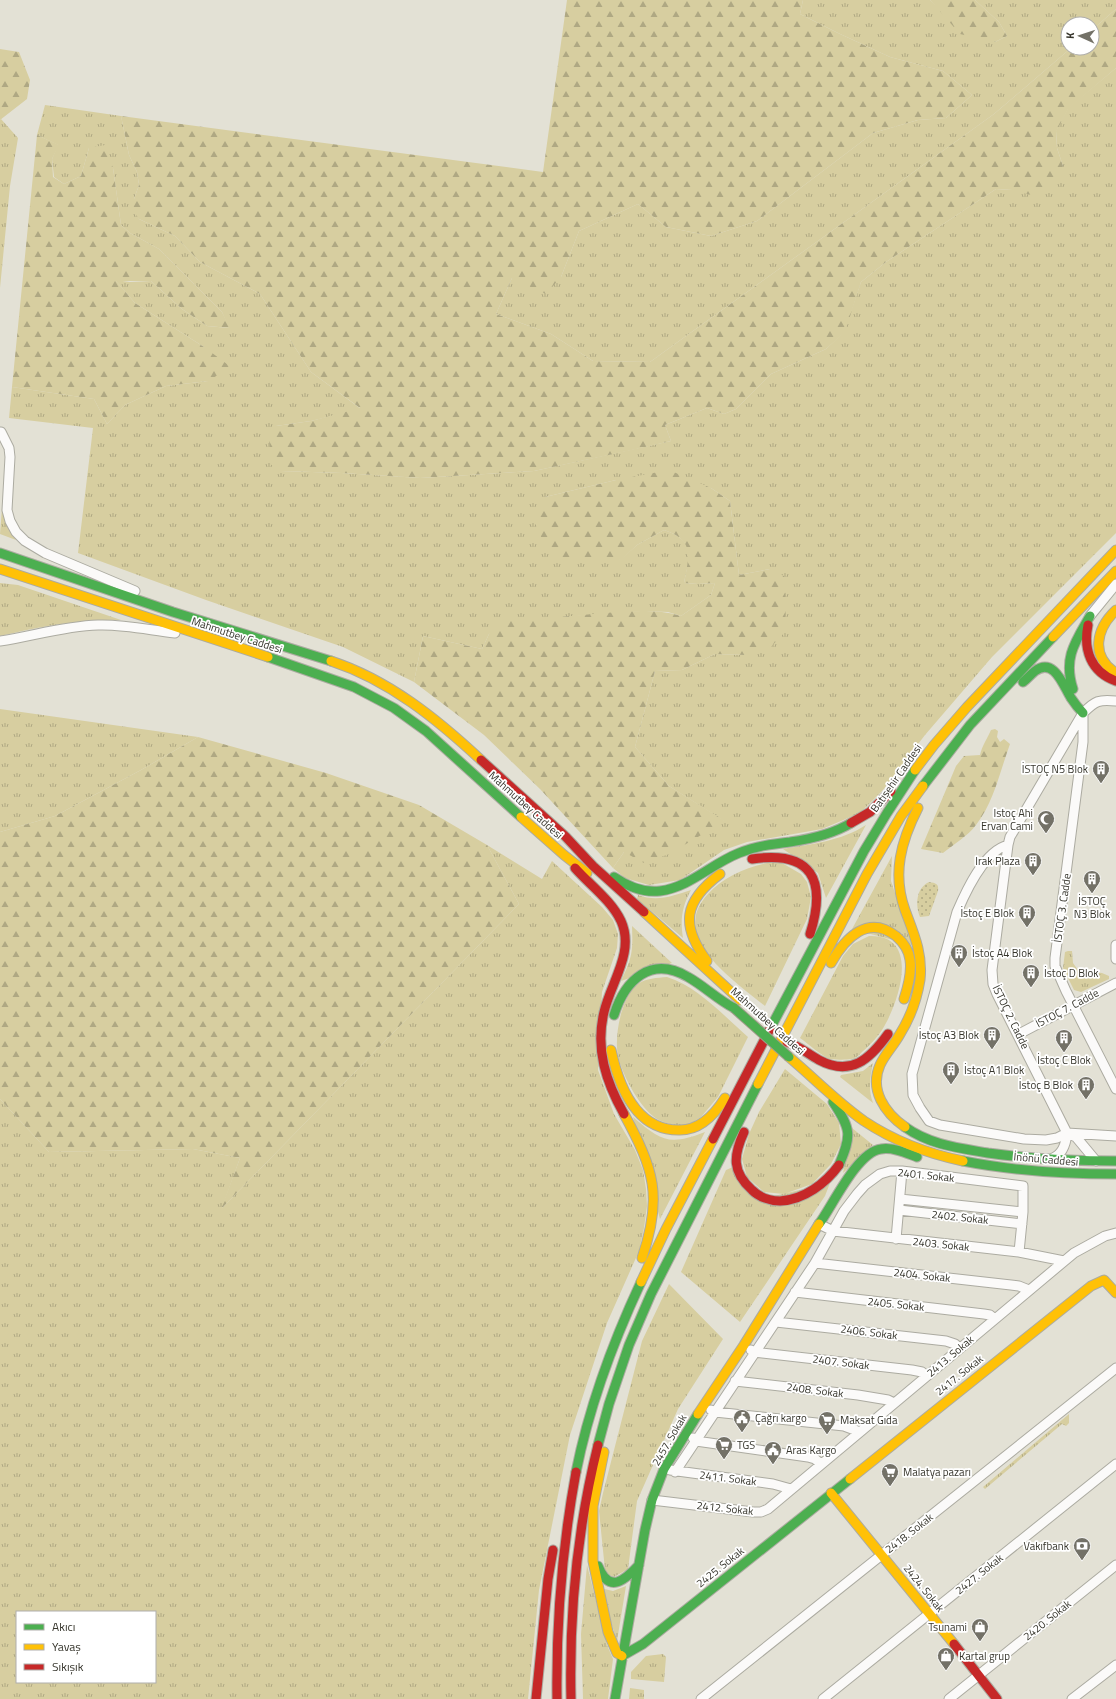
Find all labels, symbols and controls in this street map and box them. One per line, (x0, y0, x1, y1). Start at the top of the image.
north arrow (1060, 16, 1100, 56)
text: K (1062, 31, 1078, 39)
street label: Mahmutbey Caddesi (189, 613, 285, 657)
street label: Batışehir Caddesi (867, 741, 925, 815)
building icon: İSTOÇ N5 Blok (1091, 759, 1111, 784)
place label: İSTOÇ N5 Blok (1022, 761, 1089, 777)
street label: Mahmutbey Caddesi (485, 767, 567, 843)
place label: Istoç Ahi Ervan Cami (981, 805, 1033, 834)
mosque icon: Istoç Ahi Ervan Cami (1036, 809, 1056, 834)
building icon: Irak Plaza (1023, 851, 1043, 876)
place label: Irak Plaza (975, 853, 1020, 869)
building icon: İSTOÇ N3 Blok (1082, 869, 1102, 894)
street label: İSTOÇ 3. Cadde (1049, 872, 1075, 944)
place label: İSTOÇ N3 Blok (1074, 893, 1111, 922)
building icon: İstoç E Blok (1017, 903, 1037, 928)
place label: İstoç E Blok (960, 905, 1015, 921)
building icon: İstoç A4 Blok (949, 943, 969, 968)
place label: İstoç A4 Blok (972, 945, 1033, 961)
building icon: İstoç D Blok (1021, 963, 1041, 988)
place label: İstoç D Blok (1044, 965, 1099, 981)
street label: İSTOÇ 2. Cadde (989, 982, 1034, 1052)
street label: Mahmutbey Caddesi (727, 983, 809, 1059)
street label: İSTOÇ 7. Cadde (1033, 984, 1102, 1031)
building icon: İstoç A3 Blok (982, 1025, 1002, 1050)
place label: İstoç A3 Blok (919, 1027, 980, 1043)
building icon: İstoç C Blok (1054, 1028, 1074, 1053)
place label: İstoç C Blok (1037, 1052, 1091, 1068)
building icon: İstoç A1 Blok (941, 1060, 961, 1085)
place label: İstoç A1 Blok (964, 1062, 1025, 1078)
building icon: İstoç B Blok (1076, 1075, 1096, 1100)
place label: İstoç B Blok (1019, 1077, 1074, 1093)
street label: İnönü Caddesi (1013, 1148, 1079, 1170)
street label: 2401. Sokak (897, 1164, 956, 1186)
street label: 2402. Sokak (931, 1206, 990, 1228)
street label: 2403. Sokak (912, 1233, 971, 1255)
street label: 2404. Sokak (893, 1264, 952, 1286)
street label: 2405. Sokak (867, 1293, 926, 1315)
street label: 2406. Sokak (840, 1321, 899, 1344)
street label: 2413. Sokak (923, 1331, 978, 1381)
street label: 2417. Sokak (932, 1350, 987, 1399)
street label: 2407. Sokak (812, 1351, 871, 1374)
street label: 2408. Sokak (786, 1379, 845, 1402)
public building icon: Çağrı kargo (732, 1408, 752, 1433)
place label: Çağrı kargo (755, 1410, 807, 1426)
supermarket icon: Maksat Gıda (817, 1410, 837, 1435)
street label: 2457. Sokak (648, 1411, 691, 1469)
place label: Maksat Gıda (840, 1412, 898, 1428)
supermarket icon: TGS (714, 1435, 734, 1460)
place label: TGS (737, 1437, 755, 1453)
public building icon: Aras Kargo (763, 1440, 783, 1465)
place label: Aras Kargo (786, 1442, 837, 1458)
supermarket icon: Malatya pazarı (880, 1462, 900, 1487)
place label: Malatya pazarı (903, 1464, 971, 1480)
street label: 2411. Sokak (699, 1467, 758, 1490)
street label: 2412. Sokak (696, 1497, 755, 1519)
street label: 2418. Sokak (882, 1509, 937, 1557)
bank icon: Vakıfbank (1072, 1536, 1092, 1561)
place label: Vakıfbank (1024, 1538, 1070, 1554)
street label: 2425. Sokak (693, 1542, 748, 1591)
street label: 2427. Sokak (952, 1549, 1007, 1598)
street label: 2424. Sokak (900, 1561, 949, 1616)
street label: 2420. Sokak (1020, 1595, 1075, 1644)
legend (16, 1611, 156, 1683)
text: Akıcı (52, 1617, 75, 1636)
shop icon: Tsunami (970, 1617, 990, 1642)
place label: Tsunami (928, 1619, 967, 1635)
text: Yavaş (52, 1637, 81, 1656)
shop icon: Kartal grup (936, 1646, 956, 1671)
place label: Kartal grup (959, 1648, 1010, 1664)
text: Sıkışık (52, 1657, 84, 1676)

